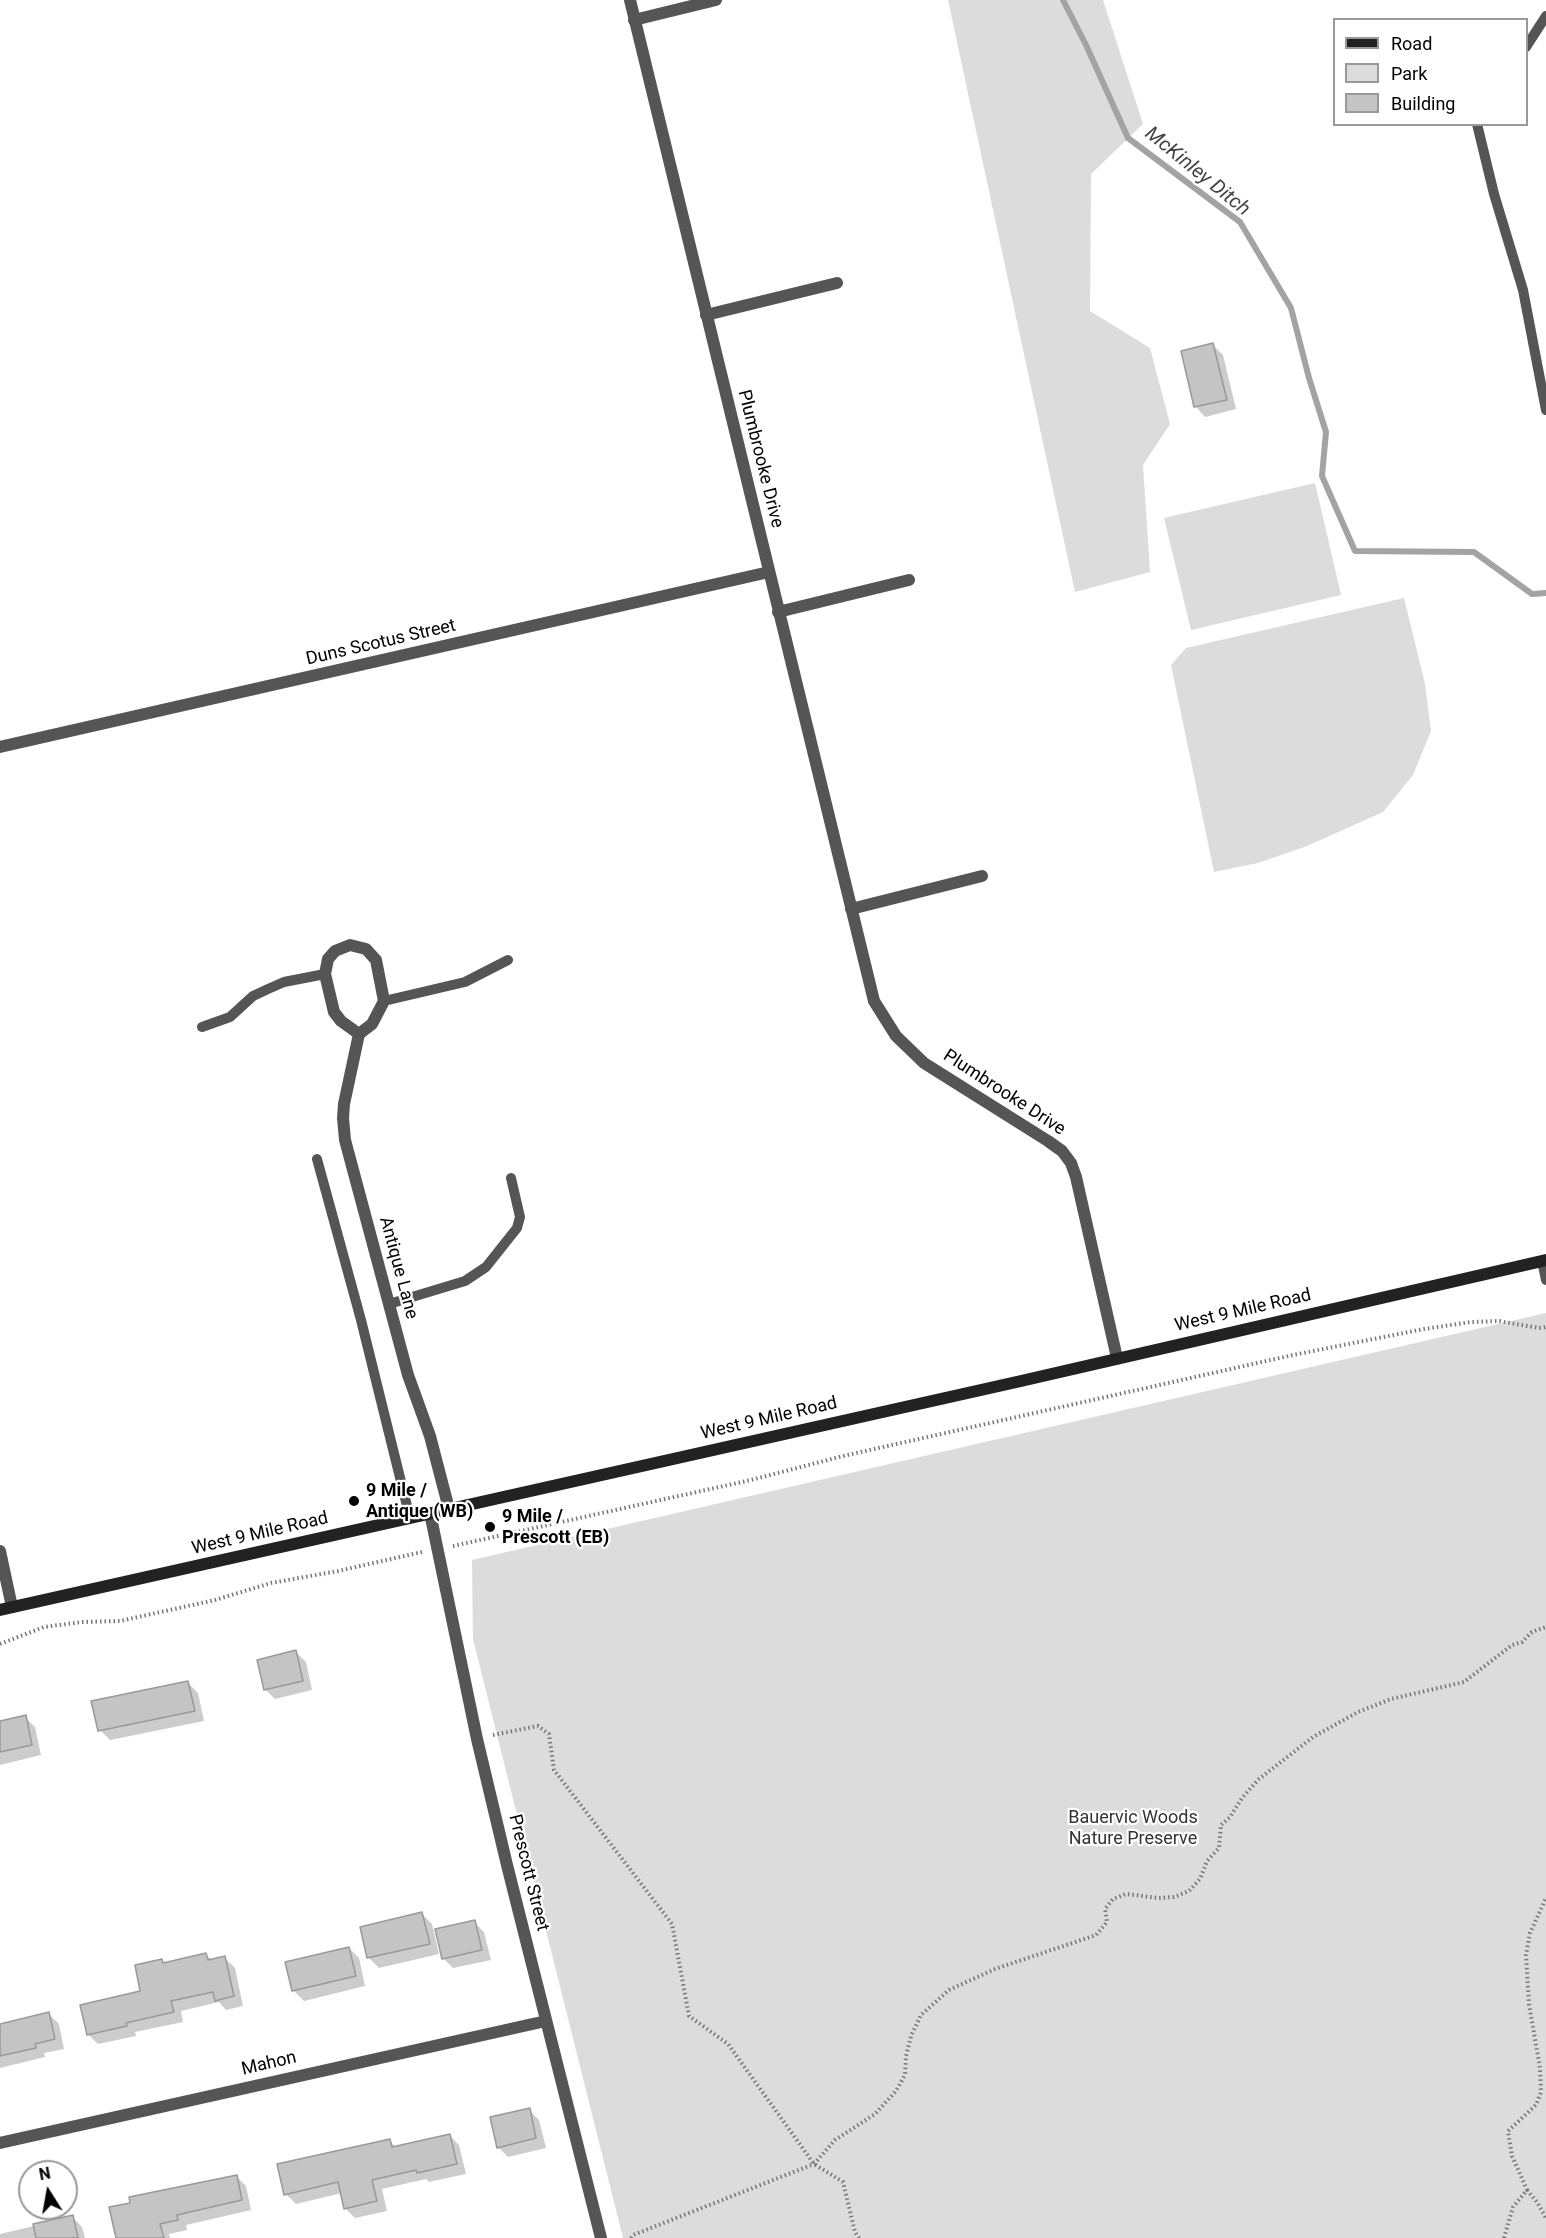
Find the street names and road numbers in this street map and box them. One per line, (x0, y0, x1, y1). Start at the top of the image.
street label: Plumbrooke Drive (732, 388, 788, 530)
street label: Duns Scotus Street (304, 615, 458, 671)
street label: Plumbrooke Drive (939, 1045, 1069, 1141)
street label: Antique Lane (374, 1214, 422, 1322)
street label: West 9 Mile Road (1173, 1285, 1313, 1337)
street label: West 9 Mile Road (699, 1393, 839, 1445)
street label: West 9 Mile Road (190, 1508, 330, 1560)
street label: Prescott Street (503, 1812, 553, 1934)
street label: Mahon (239, 2047, 299, 2081)

